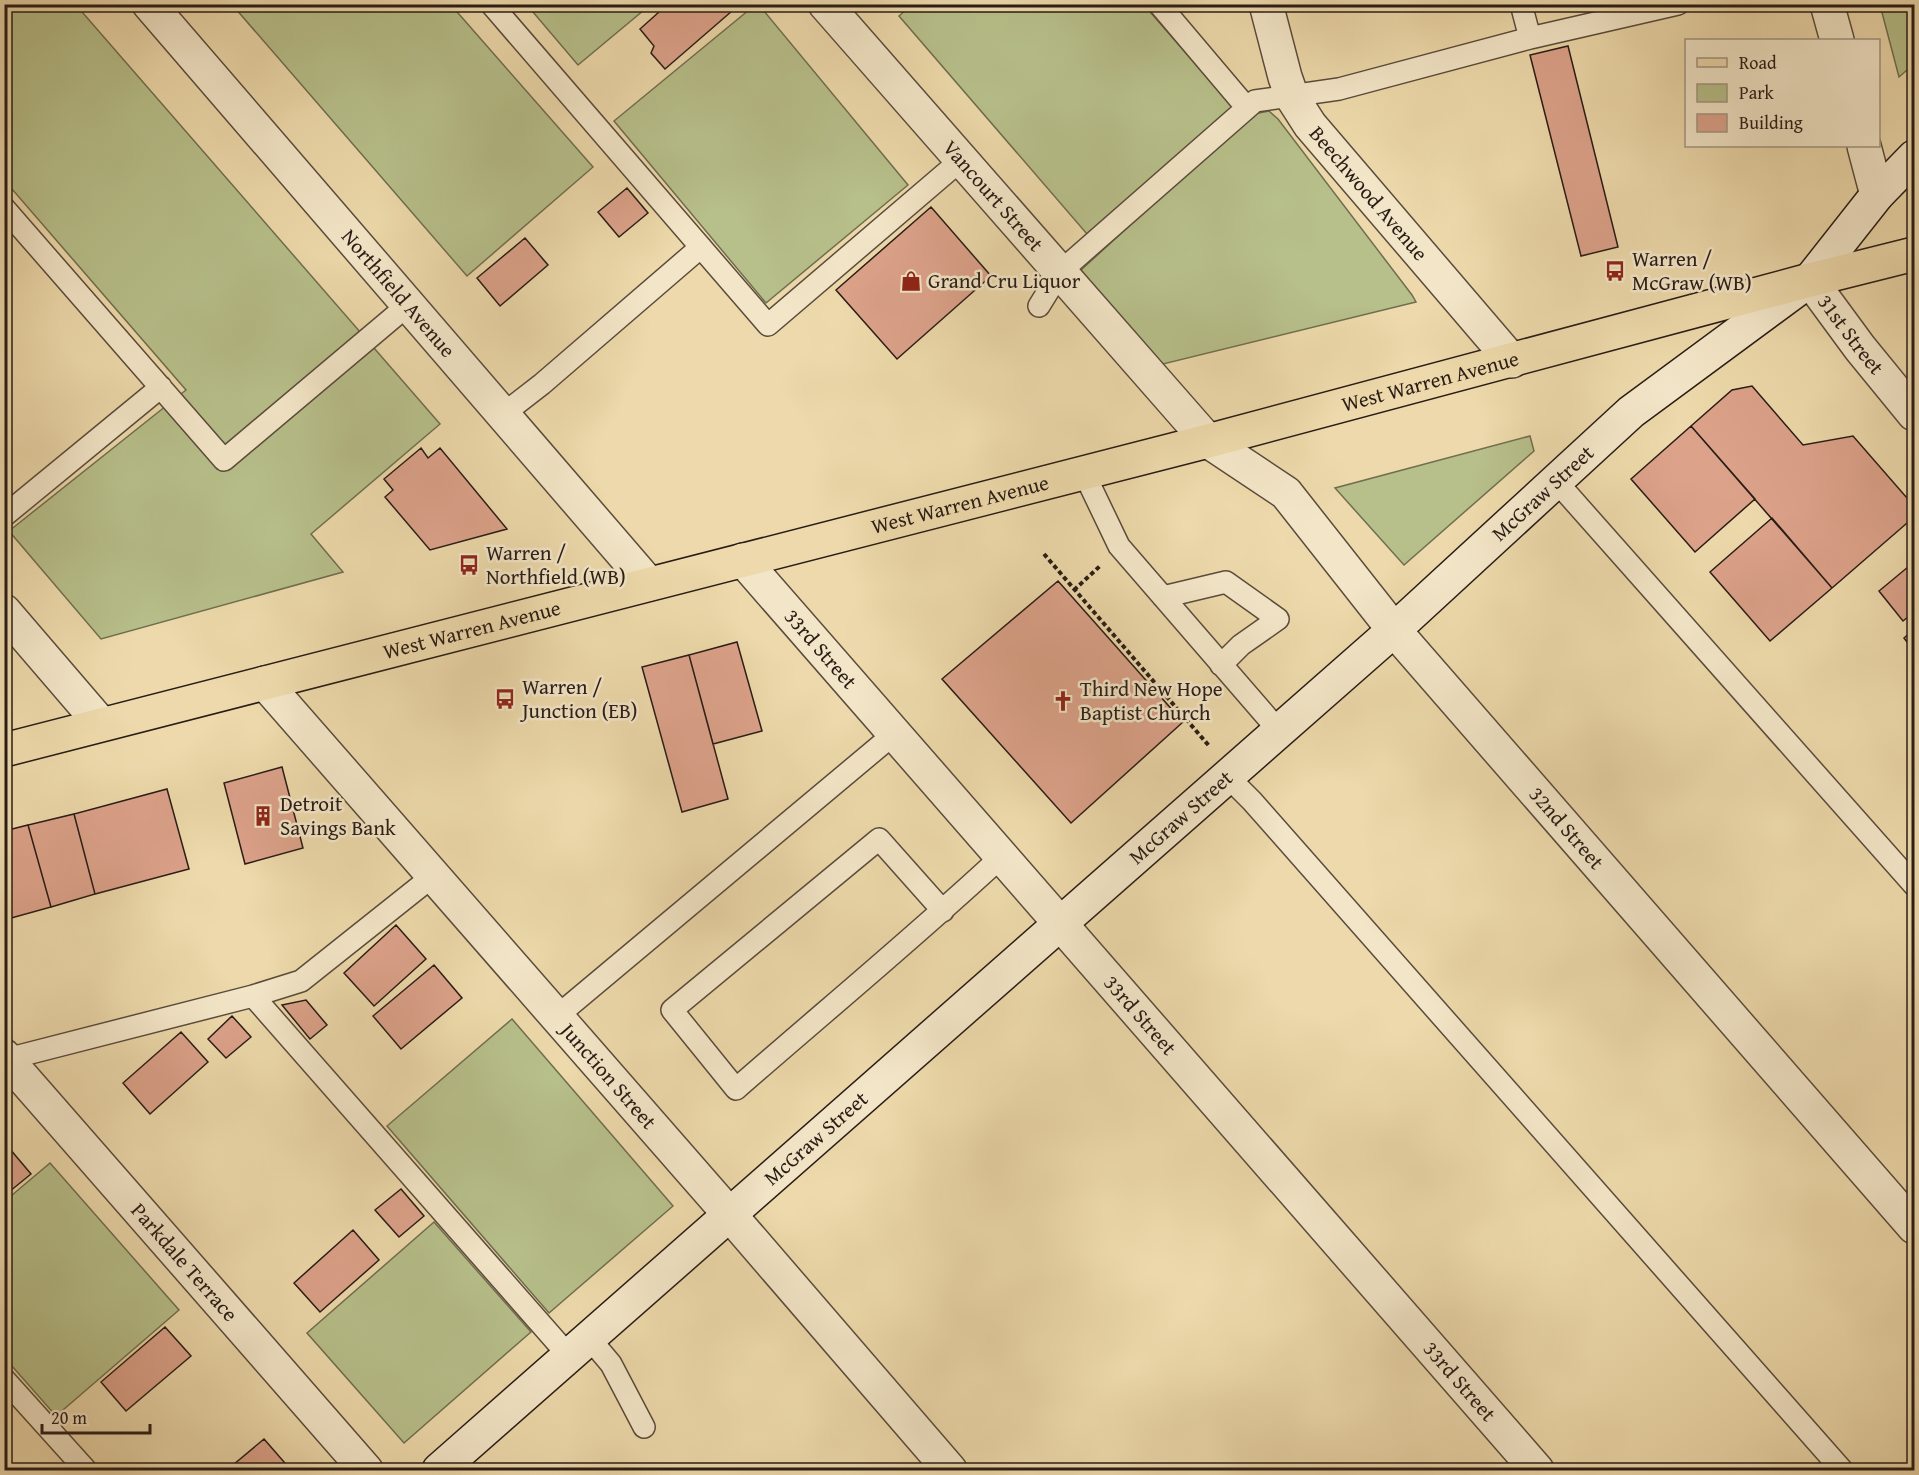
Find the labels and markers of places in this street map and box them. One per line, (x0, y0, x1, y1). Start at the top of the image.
place label: Warren / McGraw (WB) (1632, 243, 1752, 298)
bus stop icon: Warren / McGraw (WB) (1603, 259, 1627, 283)
place label: Grand Cru Liquor (928, 265, 1081, 296)
shop icon: Grand Cru Liquor (899, 269, 923, 293)
place label: Warren / Northfield (WB) (486, 537, 626, 592)
bus stop icon: Warren / Northfield (WB) (457, 553, 481, 577)
place label: Warren / Junction (EB) (519, 671, 638, 726)
place label: Third New Hope Baptist Church (1080, 673, 1223, 728)
bus stop icon: Warren / Junction (EB) (493, 687, 517, 711)
church icon: Third New Hope Baptist Church (1051, 689, 1075, 713)
place label: Detroit Savings Bank (280, 788, 396, 843)
building icon: Detroit Savings Bank (251, 804, 275, 828)

